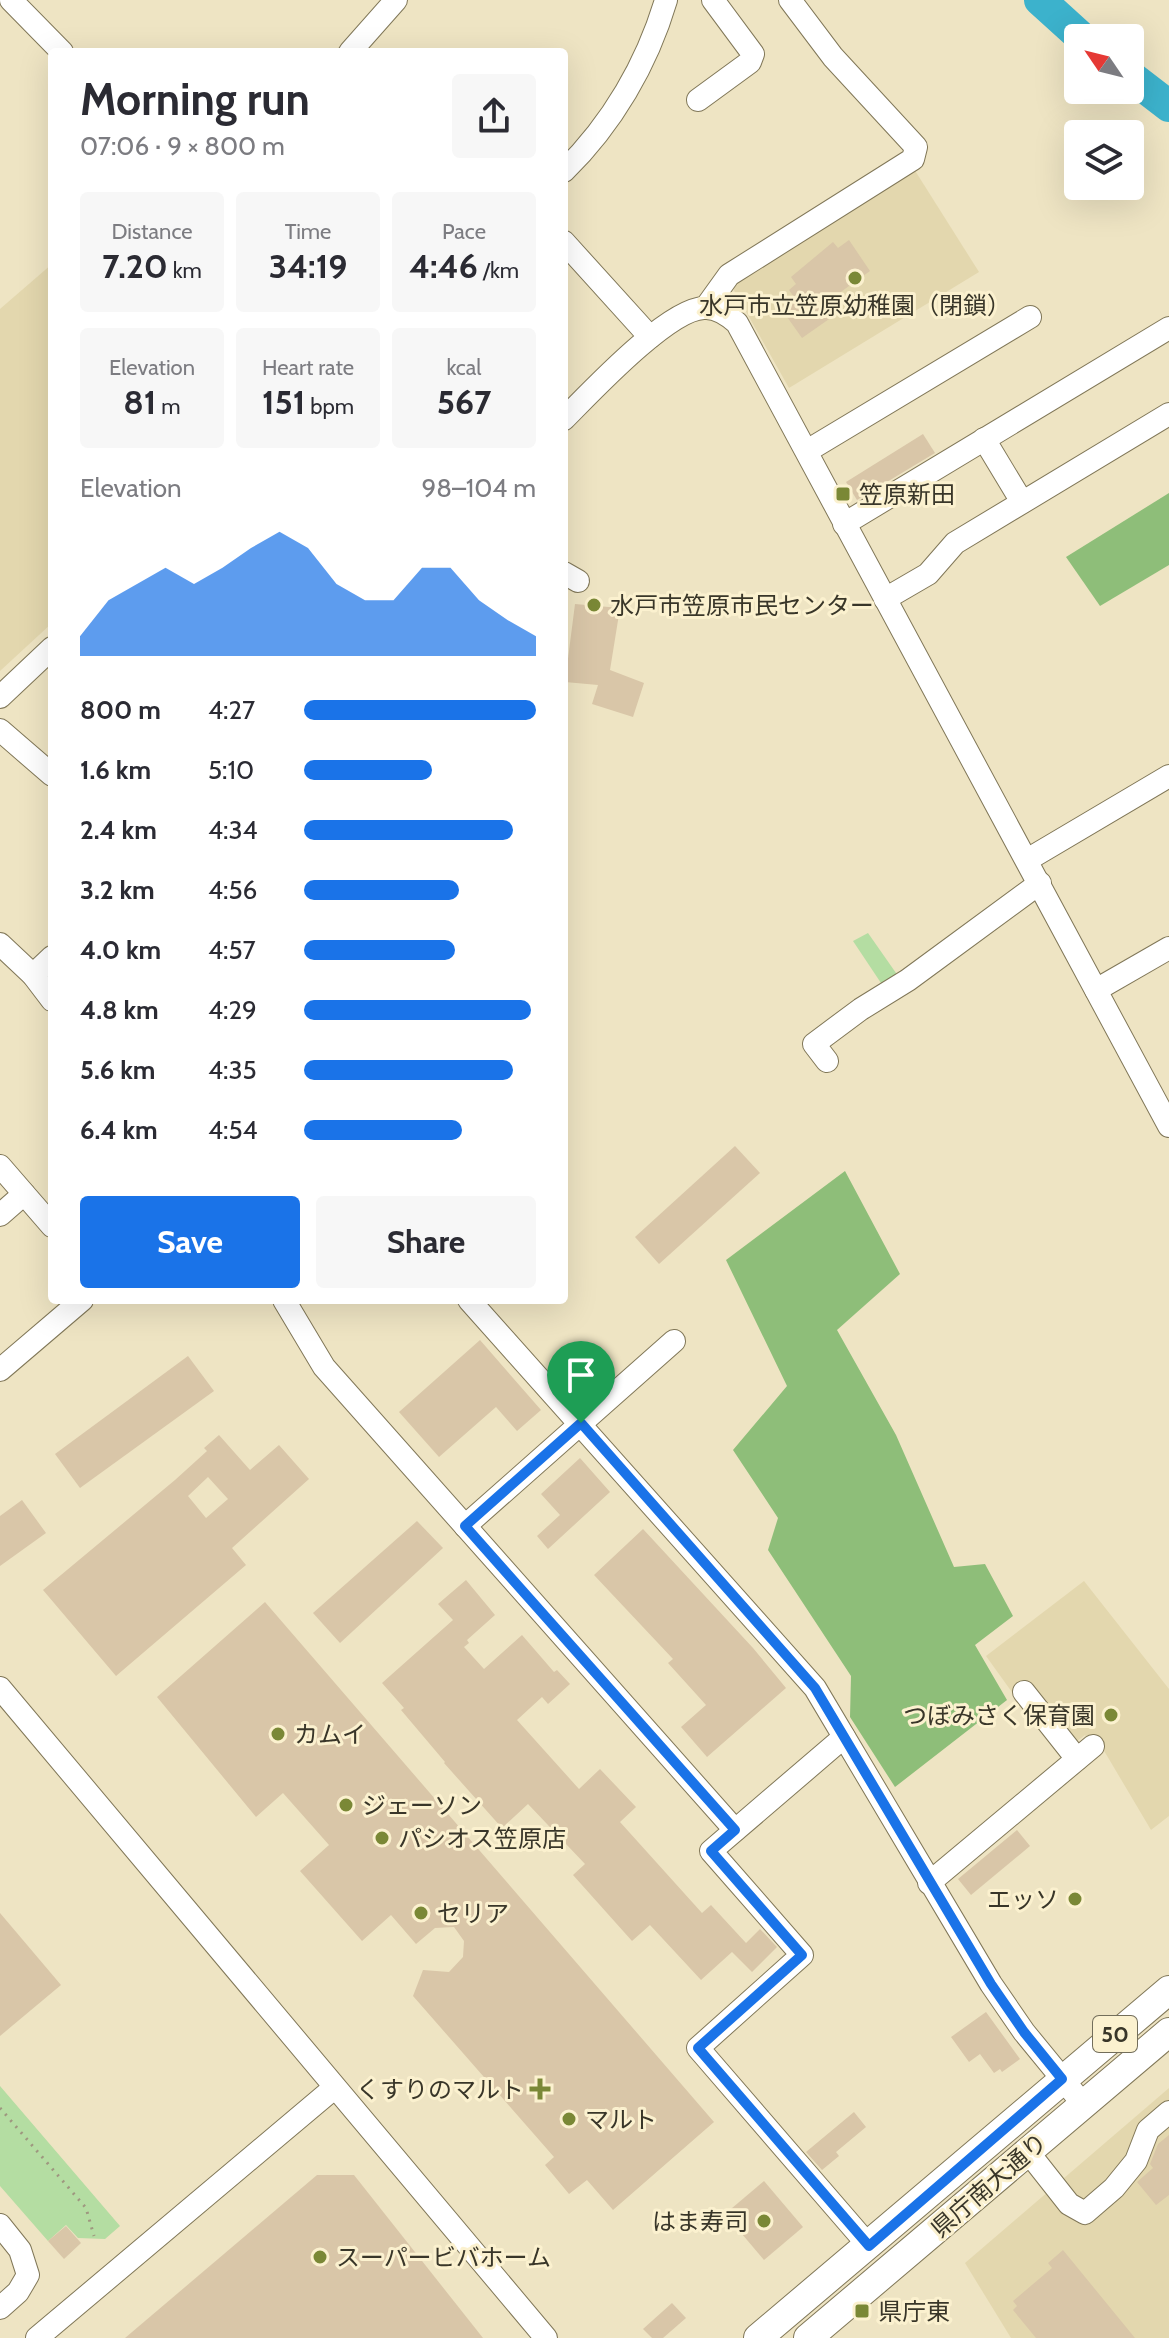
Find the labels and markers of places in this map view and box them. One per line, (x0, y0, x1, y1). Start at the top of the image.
marker: 水戸市立笠原幼稚園（閉鎖） (846, 269, 864, 287)
place label: 水戸市立笠原幼稚園（閉鎖） (699, 291, 1011, 320)
place label: 笠原新田 (859, 480, 955, 509)
marker: 笠原新田 (834, 485, 852, 503)
place label: 水戸市笠原市民センター (610, 591, 874, 620)
marker: 水戸市笠原市民センター (585, 596, 603, 614)
pin (547, 1341, 615, 1423)
place label: つぼみさく保育園 (903, 1701, 1095, 1730)
marker: つぼみさく保育園 (1102, 1706, 1120, 1724)
place label: カムイ (294, 1720, 366, 1749)
marker: カムイ (269, 1725, 287, 1743)
place label: ジェーソン (362, 1791, 482, 1820)
marker: ジェーソン (337, 1796, 355, 1814)
place label: パシオス笠原店 (398, 1824, 566, 1853)
marker: パシオス笠原店 (373, 1829, 391, 1847)
place label: エッソ (987, 1885, 1059, 1914)
marker: エッソ (1066, 1890, 1084, 1908)
place label: セリア (437, 1899, 509, 1928)
marker: セリア (412, 1904, 430, 1922)
place label: くすりのマルト (356, 2075, 524, 2104)
marker: くすりのマルト (531, 2080, 549, 2098)
place label: マルト (585, 2105, 657, 2134)
marker: マルト (560, 2110, 578, 2128)
place label: はま寿司 (652, 2207, 748, 2236)
marker: はま寿司 (755, 2212, 773, 2230)
place label: スーパービバホーム (336, 2243, 551, 2272)
marker: スーパービバホーム (311, 2248, 329, 2266)
place label: 県庁東 (878, 2297, 950, 2326)
marker: 県庁東 (853, 2302, 871, 2320)

